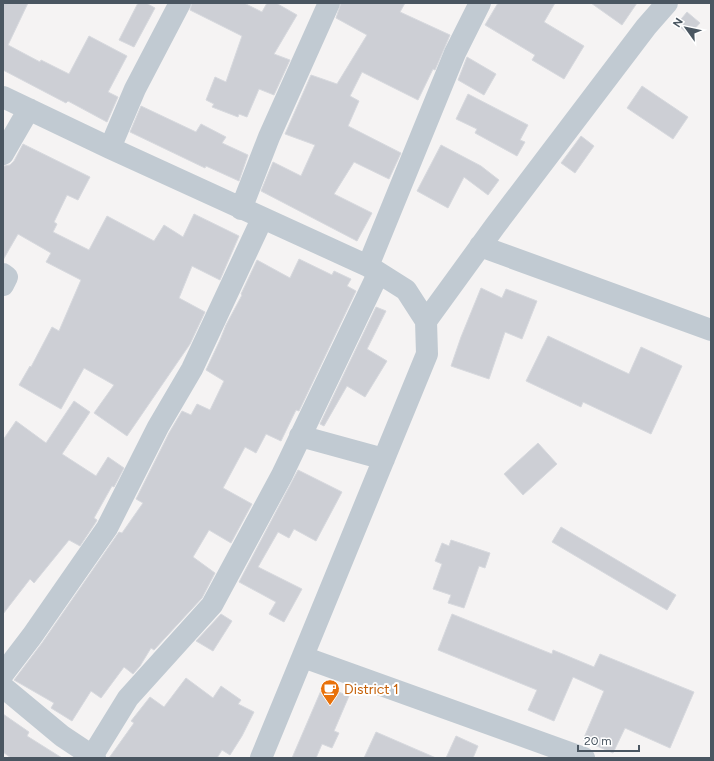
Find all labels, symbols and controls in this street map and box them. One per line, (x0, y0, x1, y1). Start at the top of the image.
north arrow (666, 8, 706, 48)
text: N (670, 16, 686, 30)
cafe icon: District 1 (319, 678, 341, 706)
place label: District 1 (344, 681, 399, 698)
scale bar (578, 727, 639, 753)
text: 20 m (584, 734, 612, 748)

